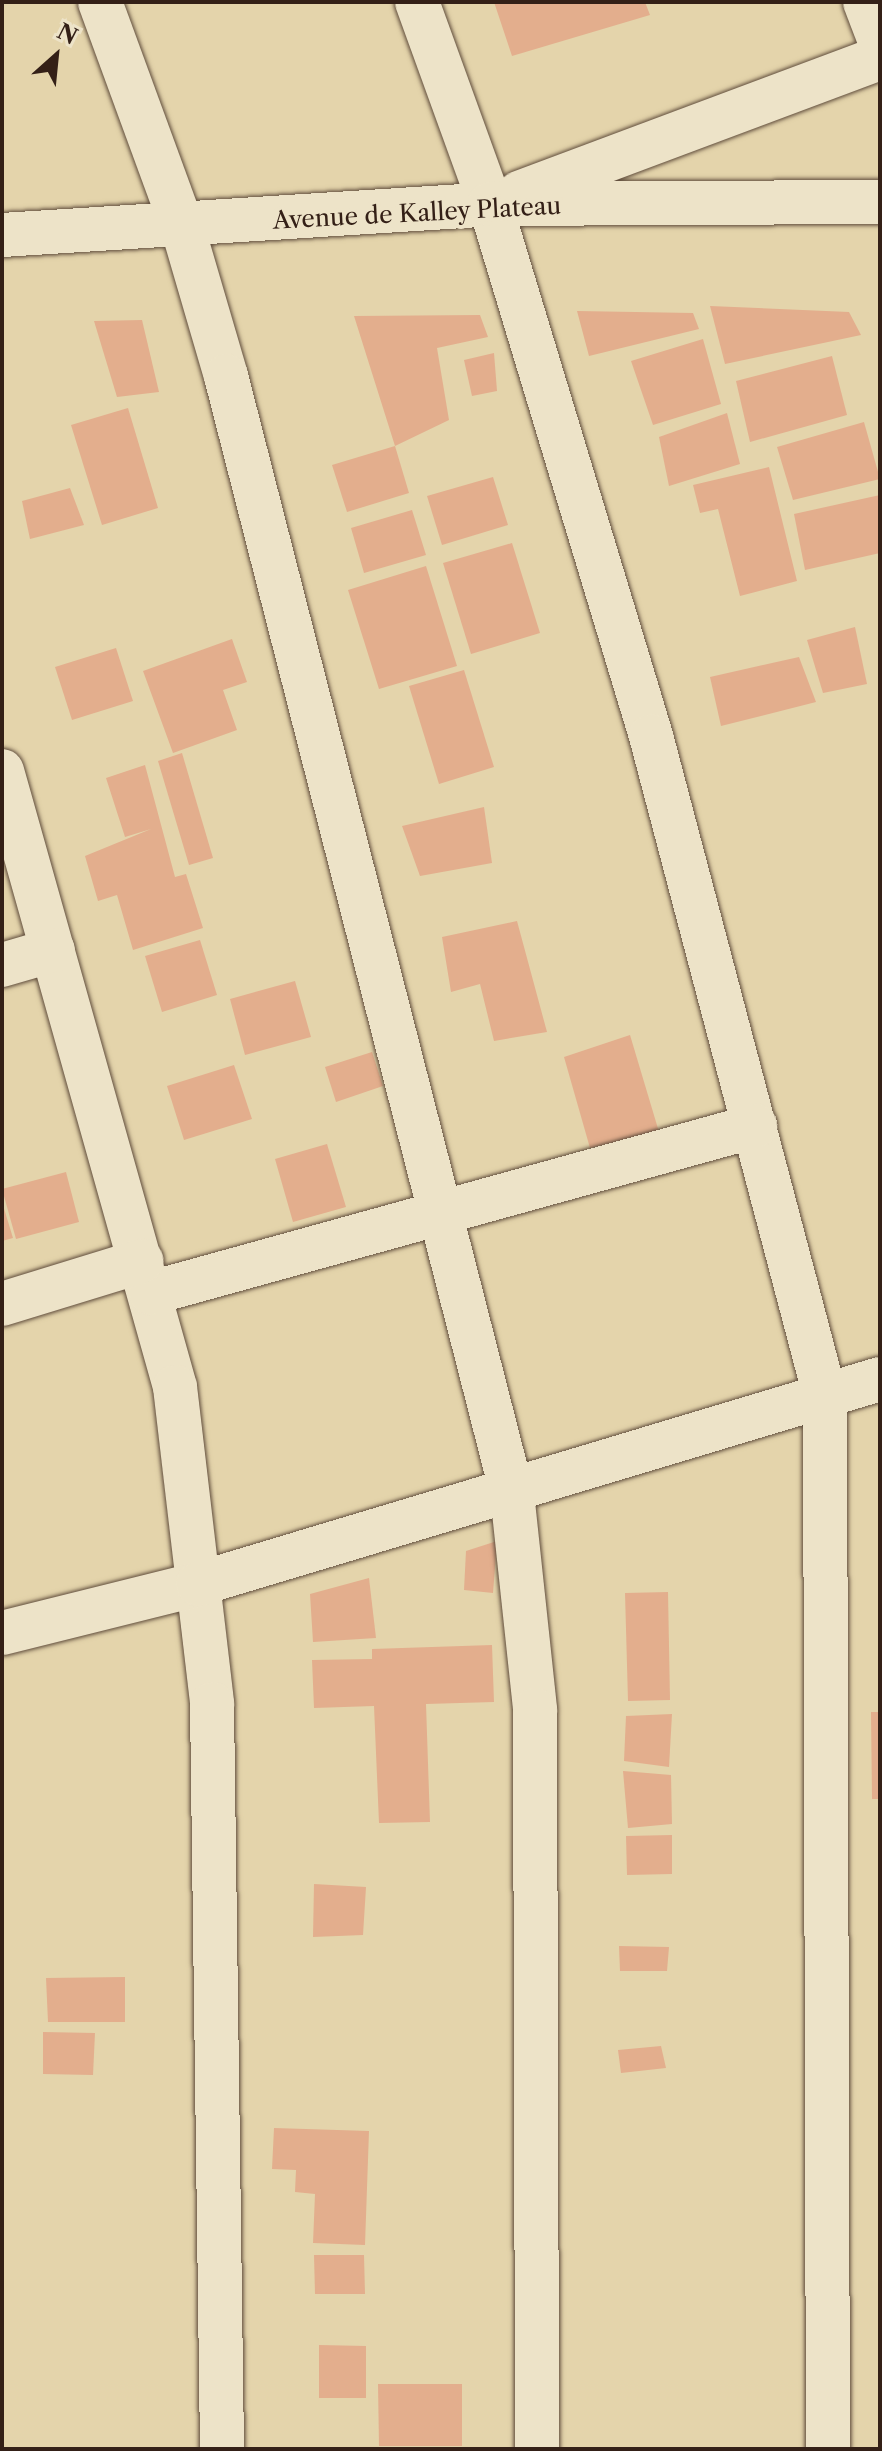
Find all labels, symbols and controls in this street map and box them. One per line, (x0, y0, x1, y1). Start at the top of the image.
north arrow (16, 16, 96, 96)
text: N (52, 18, 82, 51)
street label: Avenue de Kalley Plateau (272, 191, 562, 235)

